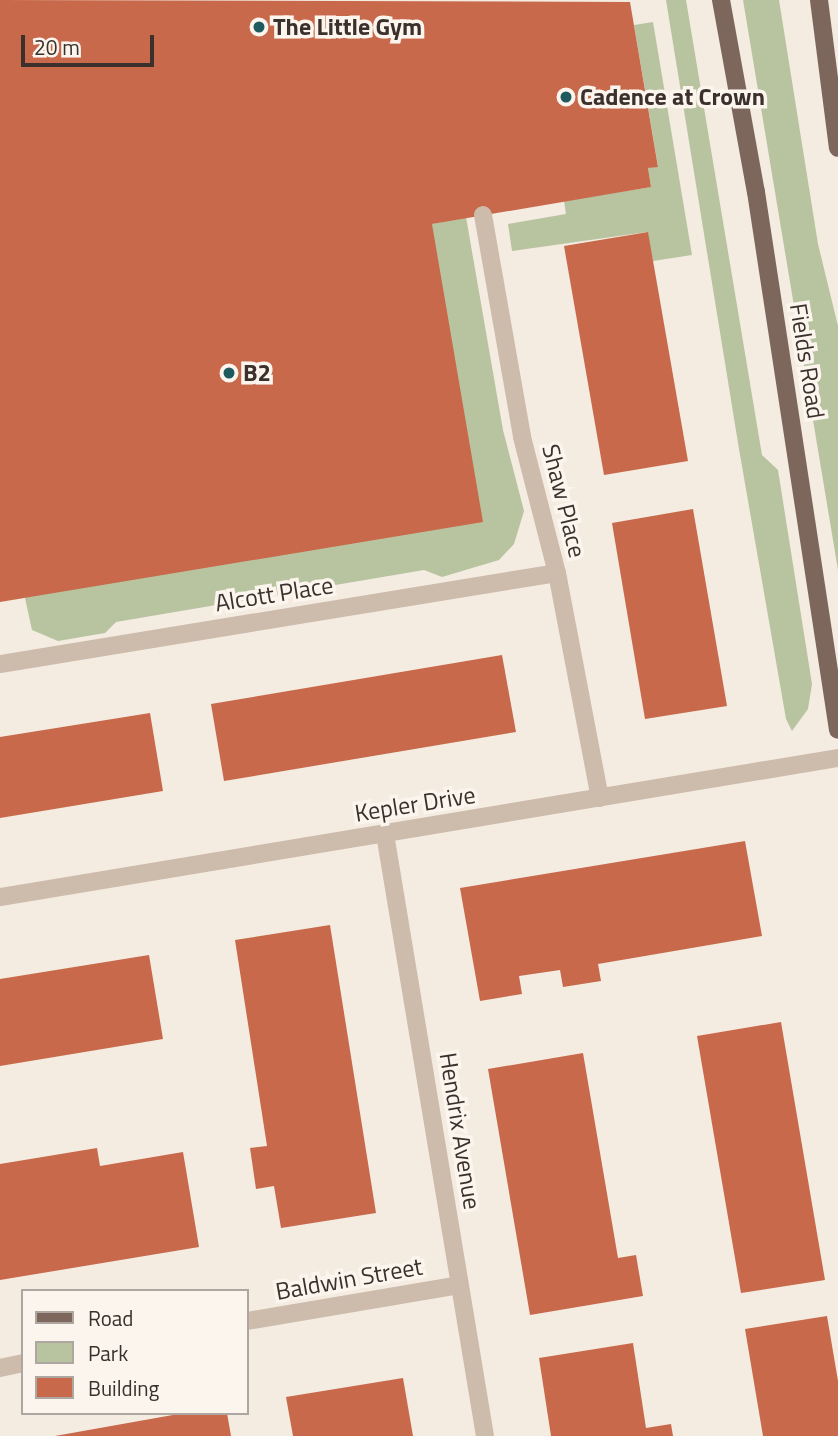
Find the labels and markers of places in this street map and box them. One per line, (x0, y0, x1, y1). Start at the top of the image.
place label: The Little Gym (273, 13, 422, 41)
marker: The Little Gym (251, 19, 267, 35)
place label: Cadence at Crown (580, 83, 765, 111)
marker: Cadence at Crown (558, 89, 574, 105)
place label: B2 (243, 359, 271, 387)
marker: B2 (221, 365, 237, 381)

